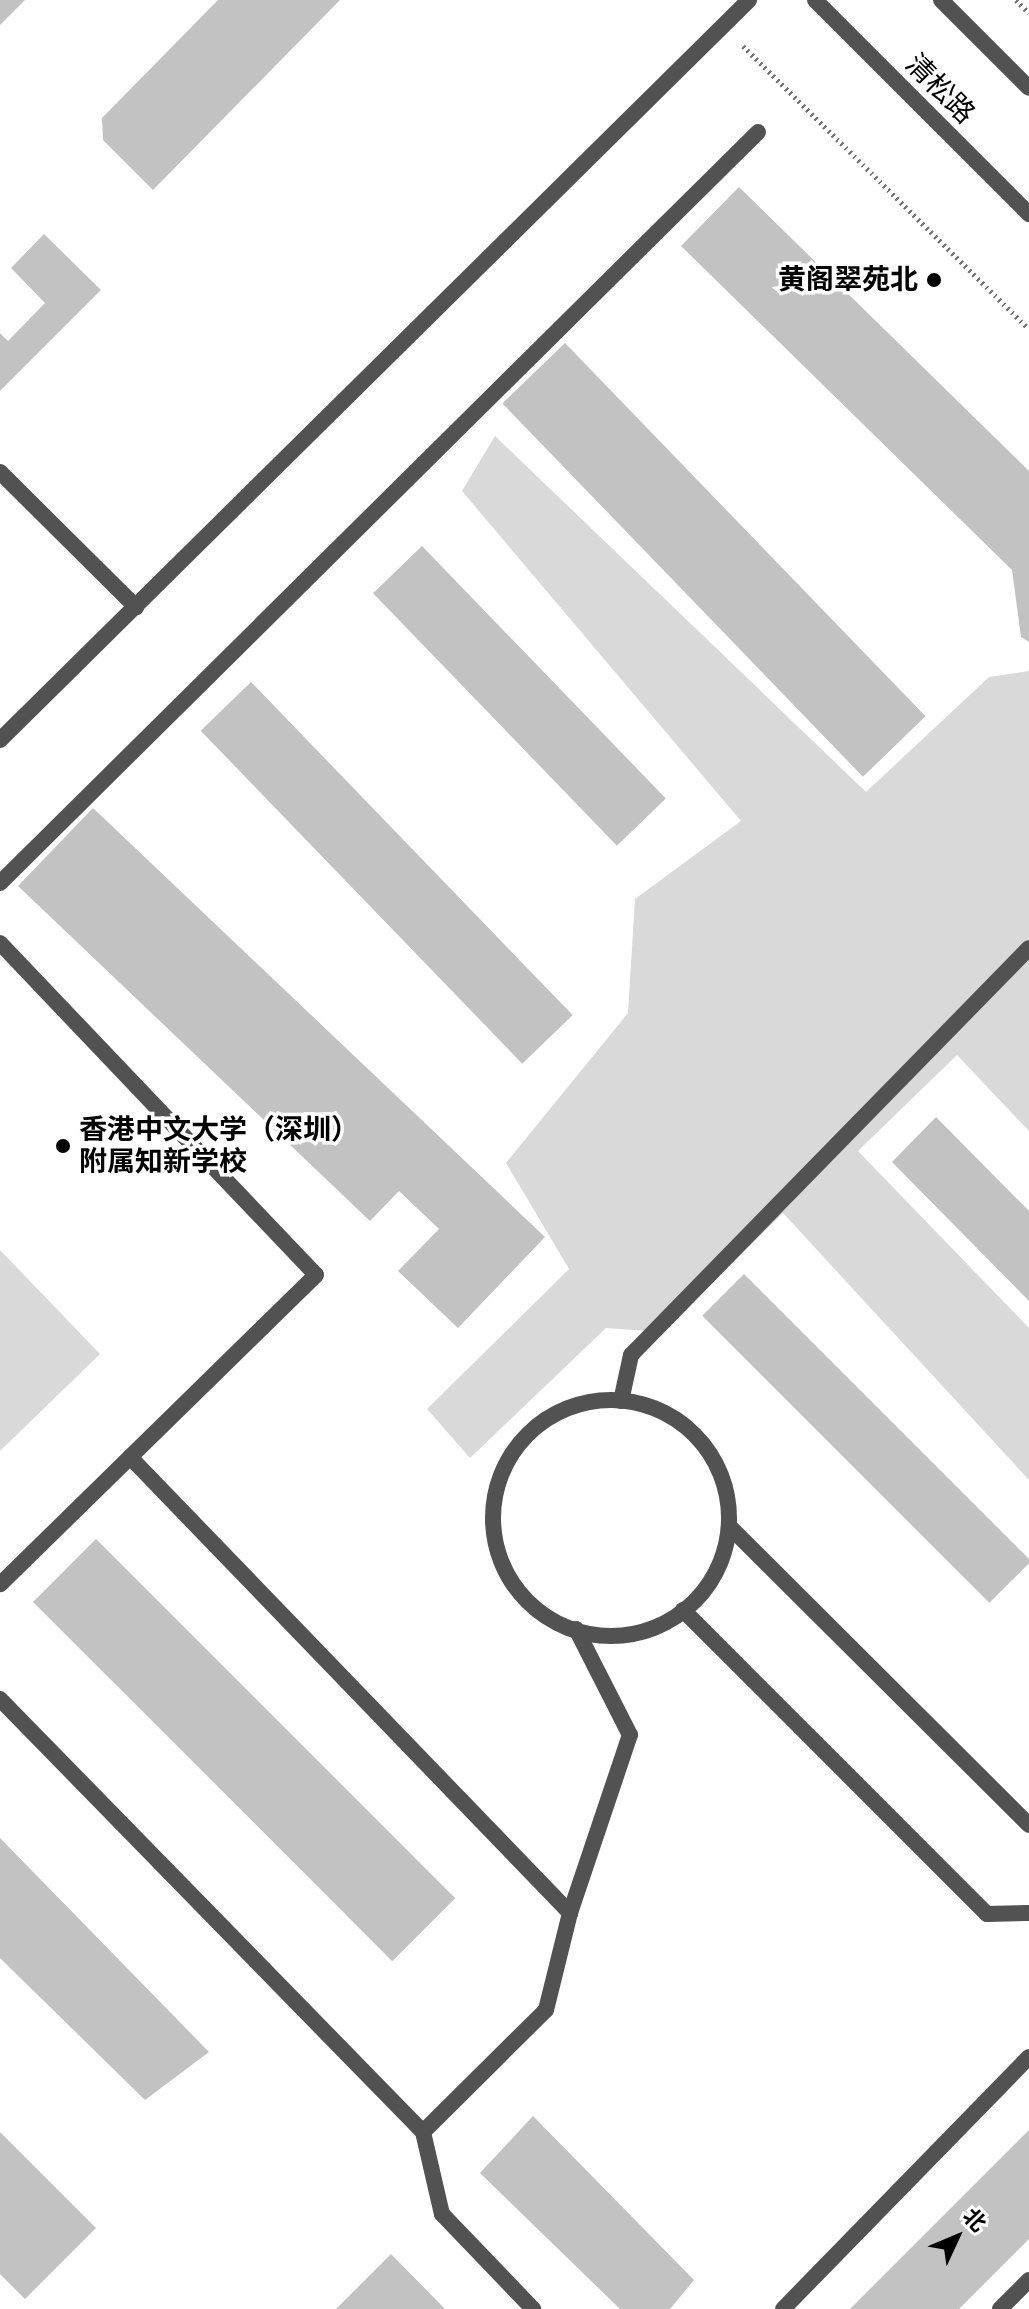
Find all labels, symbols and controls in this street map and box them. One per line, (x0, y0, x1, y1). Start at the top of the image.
street label: 清松路 (898, 47, 982, 131)
place label: 黄阁翠苑北 (778, 263, 918, 297)
marker: 黄阁翠苑北 (925, 271, 943, 289)
place label: 香港中文大学（深圳） 附属知新学校 (79, 1113, 359, 1179)
marker: 香港中文大学（深圳） 附属知新学校 (54, 1137, 72, 1155)
north arrow (917, 2197, 997, 2277)
text: 北 (956, 2202, 993, 2239)

